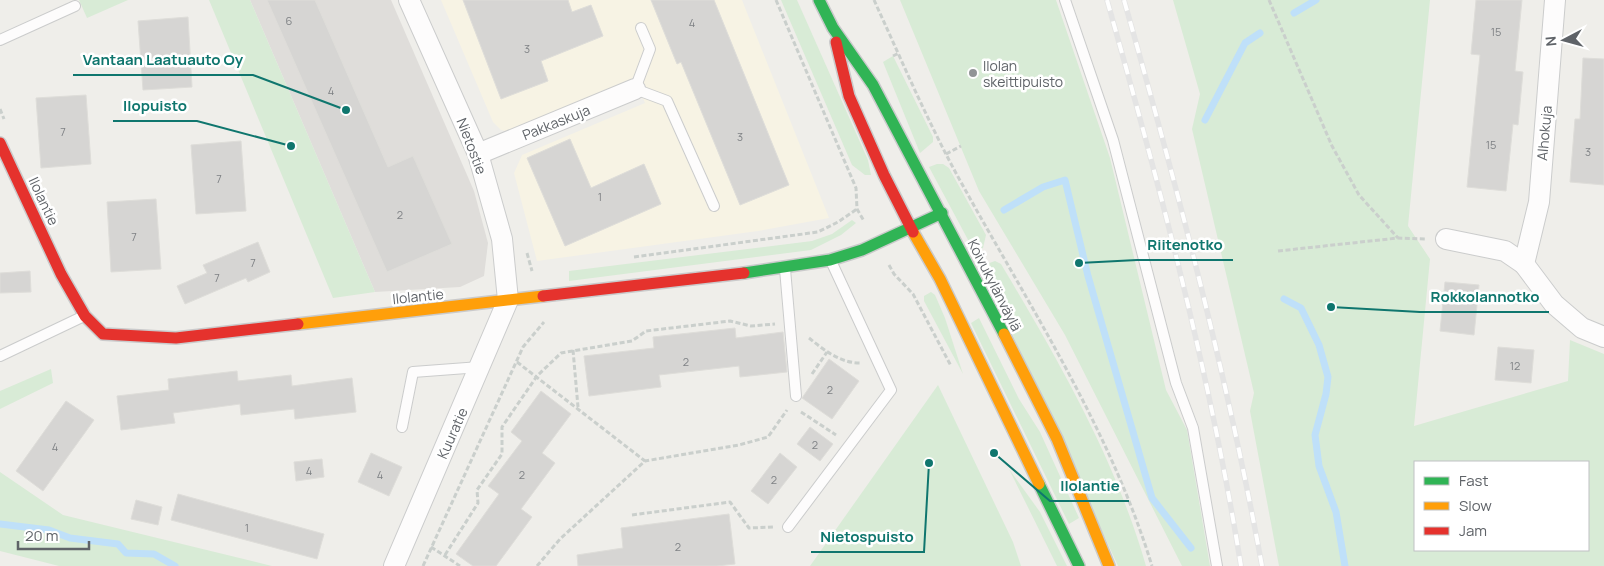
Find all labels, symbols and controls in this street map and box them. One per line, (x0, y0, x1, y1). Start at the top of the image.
house number: 6 (286, 13, 293, 28)
house number: 4 (689, 15, 695, 30)
north arrow (1539, 15, 1589, 65)
house number: 15 (1491, 24, 1501, 39)
text: N (1541, 35, 1561, 47)
house number: 3 (524, 41, 530, 56)
callout: Vantaan Laatuauto Oy (73, 45, 253, 75)
text: Vantaan Laatuauto Oy (83, 49, 244, 70)
place label: Ilolan skeittipuisto (983, 56, 1063, 91)
marker: Ilolan skeittipuisto (967, 67, 979, 79)
house number: 4 (328, 83, 334, 98)
callout: Ilopuisto (113, 91, 197, 121)
text: Ilopuisto (123, 95, 187, 116)
street label: Pakkaskuja (519, 100, 593, 144)
street label: Alhokuja (1532, 105, 1556, 161)
street label: Nietostie (453, 115, 491, 177)
house number: 7 (60, 124, 66, 139)
house number: 3 (737, 129, 743, 144)
house number: 15 (1486, 137, 1496, 152)
house number: 3 (1585, 144, 1591, 159)
house number: 7 (216, 171, 222, 186)
street label: Ilolantie (25, 174, 63, 228)
house number: 1 (598, 189, 602, 204)
house number: 2 (397, 207, 403, 222)
house number: 7 (131, 229, 137, 244)
callout: Riitenotko (1137, 230, 1233, 260)
text: Riitenotko (1147, 234, 1223, 255)
street label: Koivukylänväylä (964, 236, 1026, 334)
house number: 7 (250, 255, 256, 270)
house number: 7 (214, 270, 220, 285)
callout: Rokkolannotko (1420, 282, 1549, 312)
street label: Ilolantie (392, 284, 444, 308)
text: Rokkolannotko (1431, 286, 1539, 307)
house number: 2 (683, 354, 689, 369)
house number: 12 (1510, 358, 1520, 373)
house number: 2 (827, 382, 833, 397)
street label: Kuuratie (432, 404, 472, 462)
house number: 2 (812, 437, 818, 452)
house number: 4 (52, 439, 58, 454)
legend (1414, 461, 1589, 551)
house number: 4 (306, 463, 312, 478)
house number: 4 (377, 467, 383, 482)
house number: 2 (519, 467, 525, 482)
text: Fast (1459, 470, 1488, 491)
callout: Ilolantie (1050, 471, 1129, 501)
house number: 2 (771, 472, 777, 487)
text: Ilolantie (1060, 475, 1120, 496)
text: Slow (1459, 495, 1492, 516)
scale bar (18, 518, 89, 550)
house number: 1 (245, 520, 249, 535)
text: Jam (1459, 520, 1487, 541)
callout: Nietospuisto (811, 522, 924, 552)
text: 20 m (25, 525, 58, 546)
text: Nietospuisto (820, 526, 914, 547)
house number: 2 (675, 539, 681, 554)

